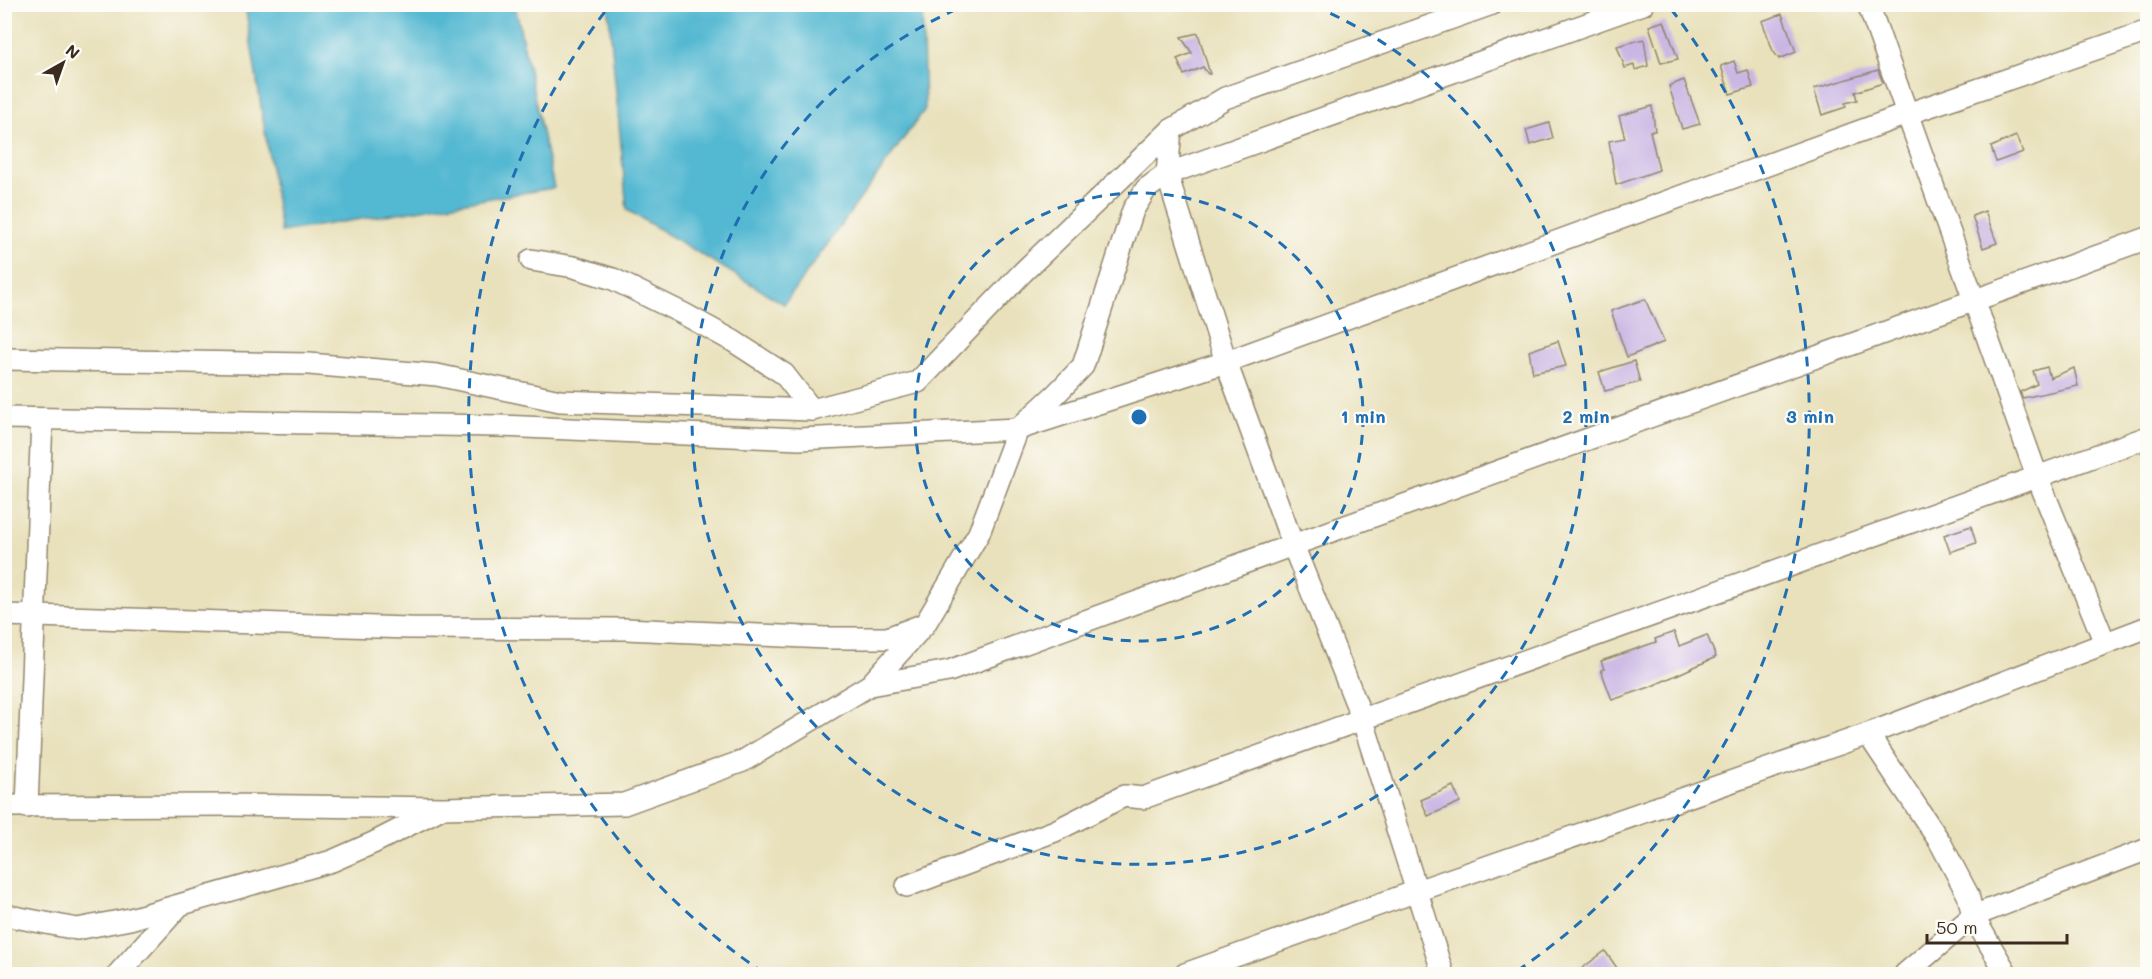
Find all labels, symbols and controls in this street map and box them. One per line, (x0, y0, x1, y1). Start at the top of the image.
north arrow (33, 33, 93, 93)
text: N (62, 39, 84, 63)
text: 1 min (1340, 404, 1386, 428)
text: 2 min (1562, 404, 1610, 428)
text: 3 min (1786, 404, 1834, 428)
centre of rings (1129, 407, 1149, 427)
scale bar (1927, 907, 2066, 945)
text: 50 m (1936, 915, 1978, 939)

